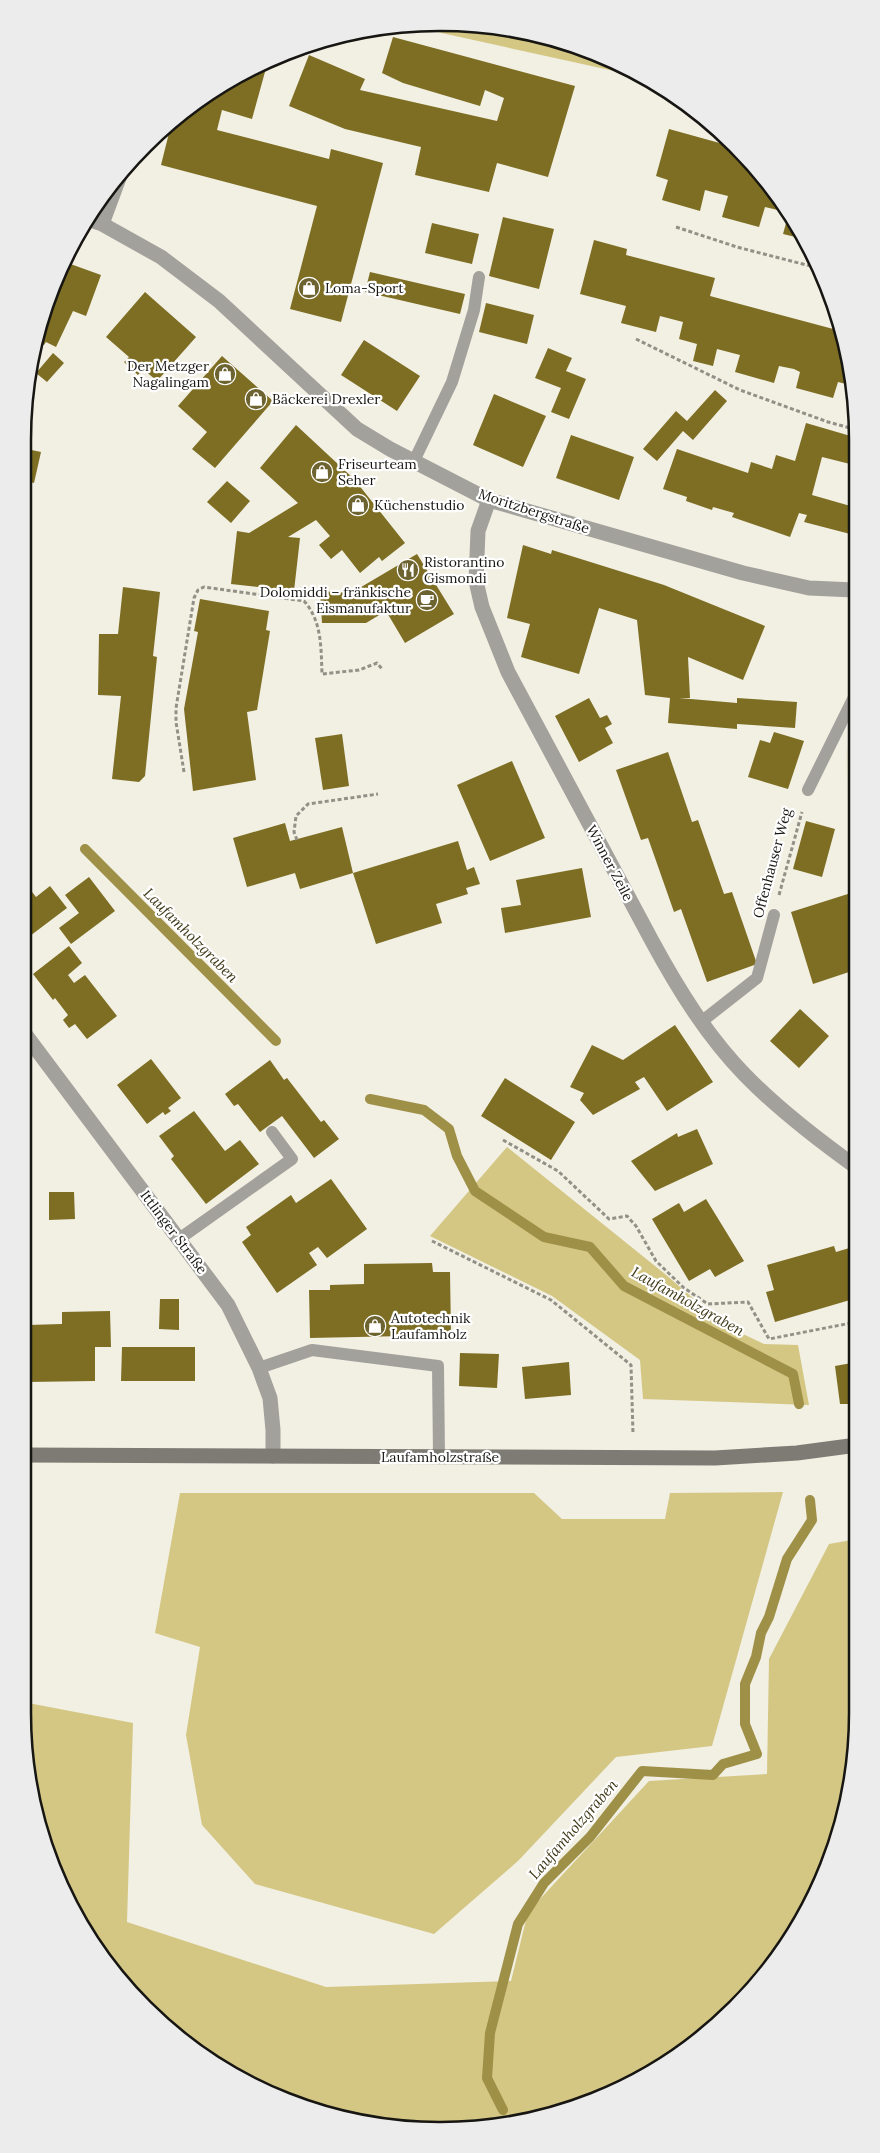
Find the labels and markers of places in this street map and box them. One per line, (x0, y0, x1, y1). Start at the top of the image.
shop icon: Loma-Sport (297, 276, 321, 300)
place label: Loma-Sport (325, 279, 404, 297)
place label: Der Metzger Nagalingam (127, 357, 209, 391)
shop icon: Der Metzger Nagalingam (213, 362, 237, 386)
shop icon: Bäckerei Drexler (244, 387, 268, 411)
place label: Bäckerei Drexler (272, 390, 380, 408)
place label: Friseurteam Seher (338, 455, 417, 489)
shop icon: Friseurteam Seher (310, 460, 334, 484)
shop icon: Küchenstudio (346, 493, 370, 517)
place label: Küchenstudio (374, 496, 464, 514)
place label: Ristorantino Gismondi (424, 553, 504, 587)
restaurant icon: Ristorantino Gismondi (396, 558, 420, 582)
place label: Dolomiddi – fränkische Eismanufaktur (260, 583, 411, 617)
cafe icon: Dolomiddi – fränkische Eismanufaktur (415, 588, 439, 612)
place label: Autotechnik Laufamholz (390, 1309, 471, 1343)
shop icon: Autotechnik Laufamholz (363, 1314, 387, 1338)

